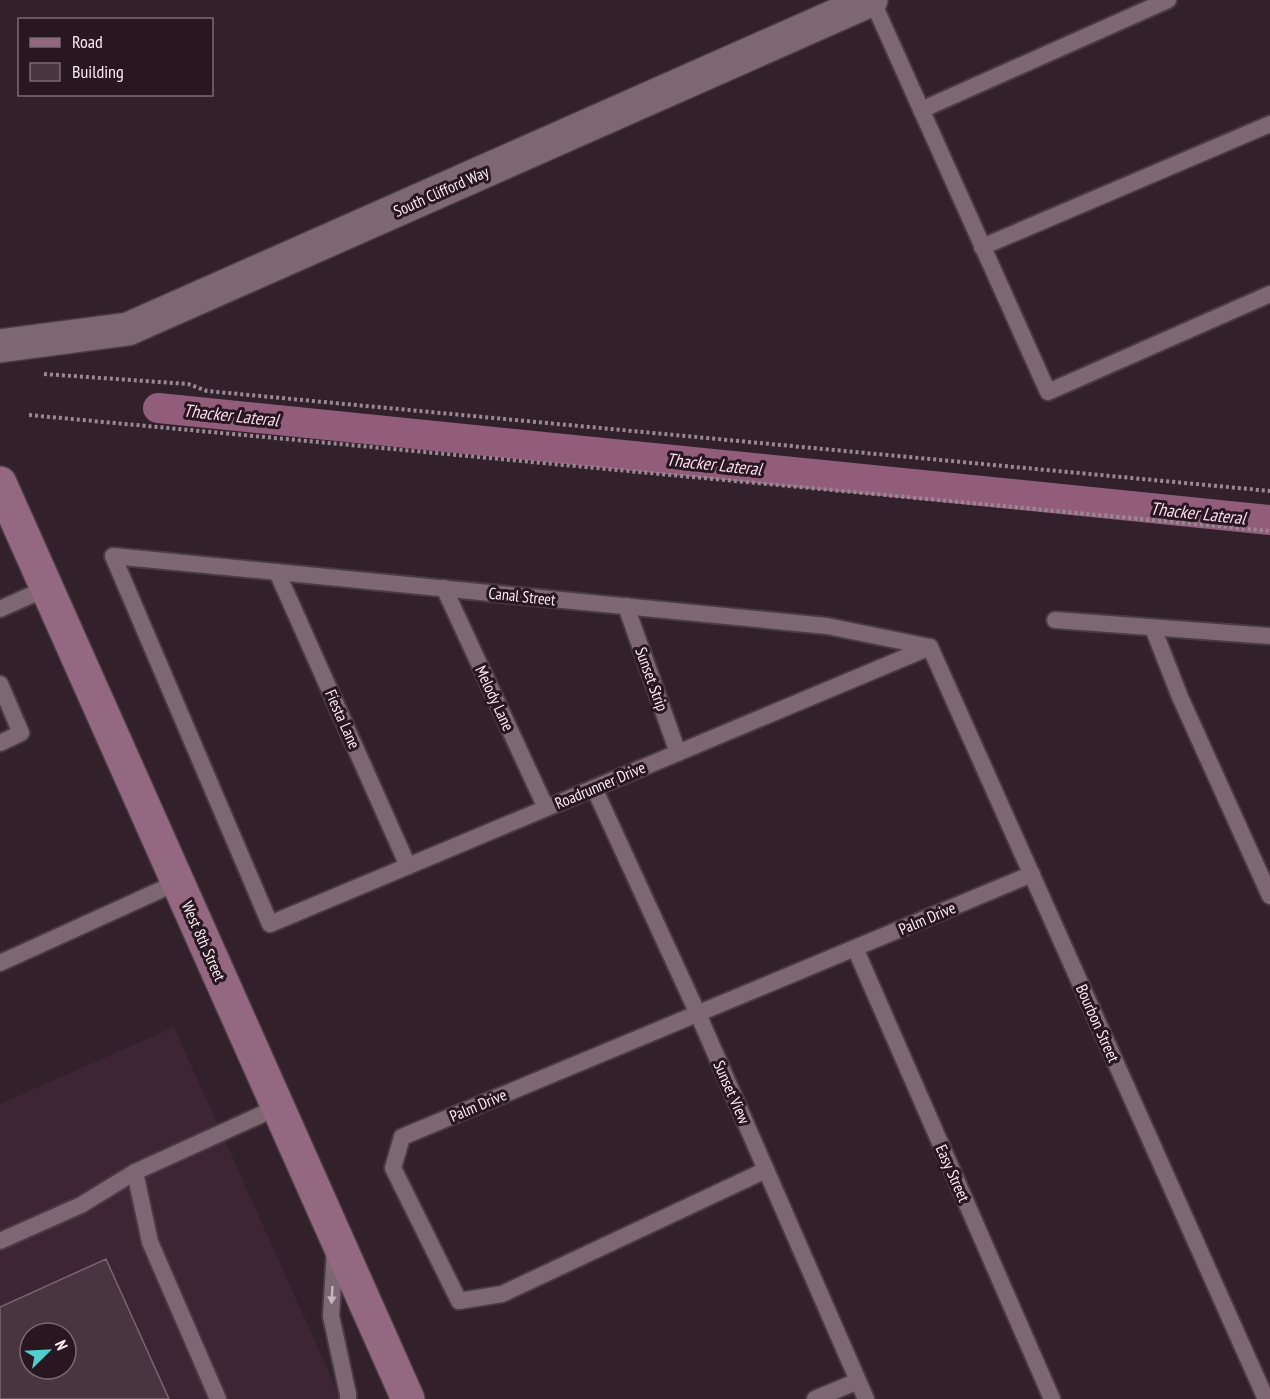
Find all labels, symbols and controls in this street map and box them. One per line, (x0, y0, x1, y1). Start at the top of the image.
legend (18, 18, 213, 96)
text: Road (72, 30, 103, 53)
text: Building (72, 60, 124, 83)
street label: South Clifford Way (390, 161, 492, 221)
water label: Thacker Lateral (182, 399, 282, 432)
water label: Thacker Lateral (665, 448, 765, 481)
water label: Thacker Lateral (1149, 497, 1249, 530)
street label: Canal Street (488, 583, 557, 610)
street label: Sunset Strip (631, 644, 673, 714)
street label: Melody Lane (471, 662, 519, 734)
street label: Fiesta Lane (321, 686, 365, 752)
street label: Roadrunner Drive (552, 757, 648, 813)
street label: Palm Drive (896, 897, 958, 939)
street label: West 8th Street (178, 898, 231, 985)
street label: Bourbon Street (1072, 981, 1124, 1066)
street label: Sunset View (709, 1057, 755, 1127)
street label: Palm Drive (447, 1084, 509, 1126)
street label: Easy Street (932, 1141, 975, 1205)
one-way arrow (327, 1285, 337, 1304)
north arrow (18, 1321, 78, 1381)
text: N (51, 1337, 73, 1353)

